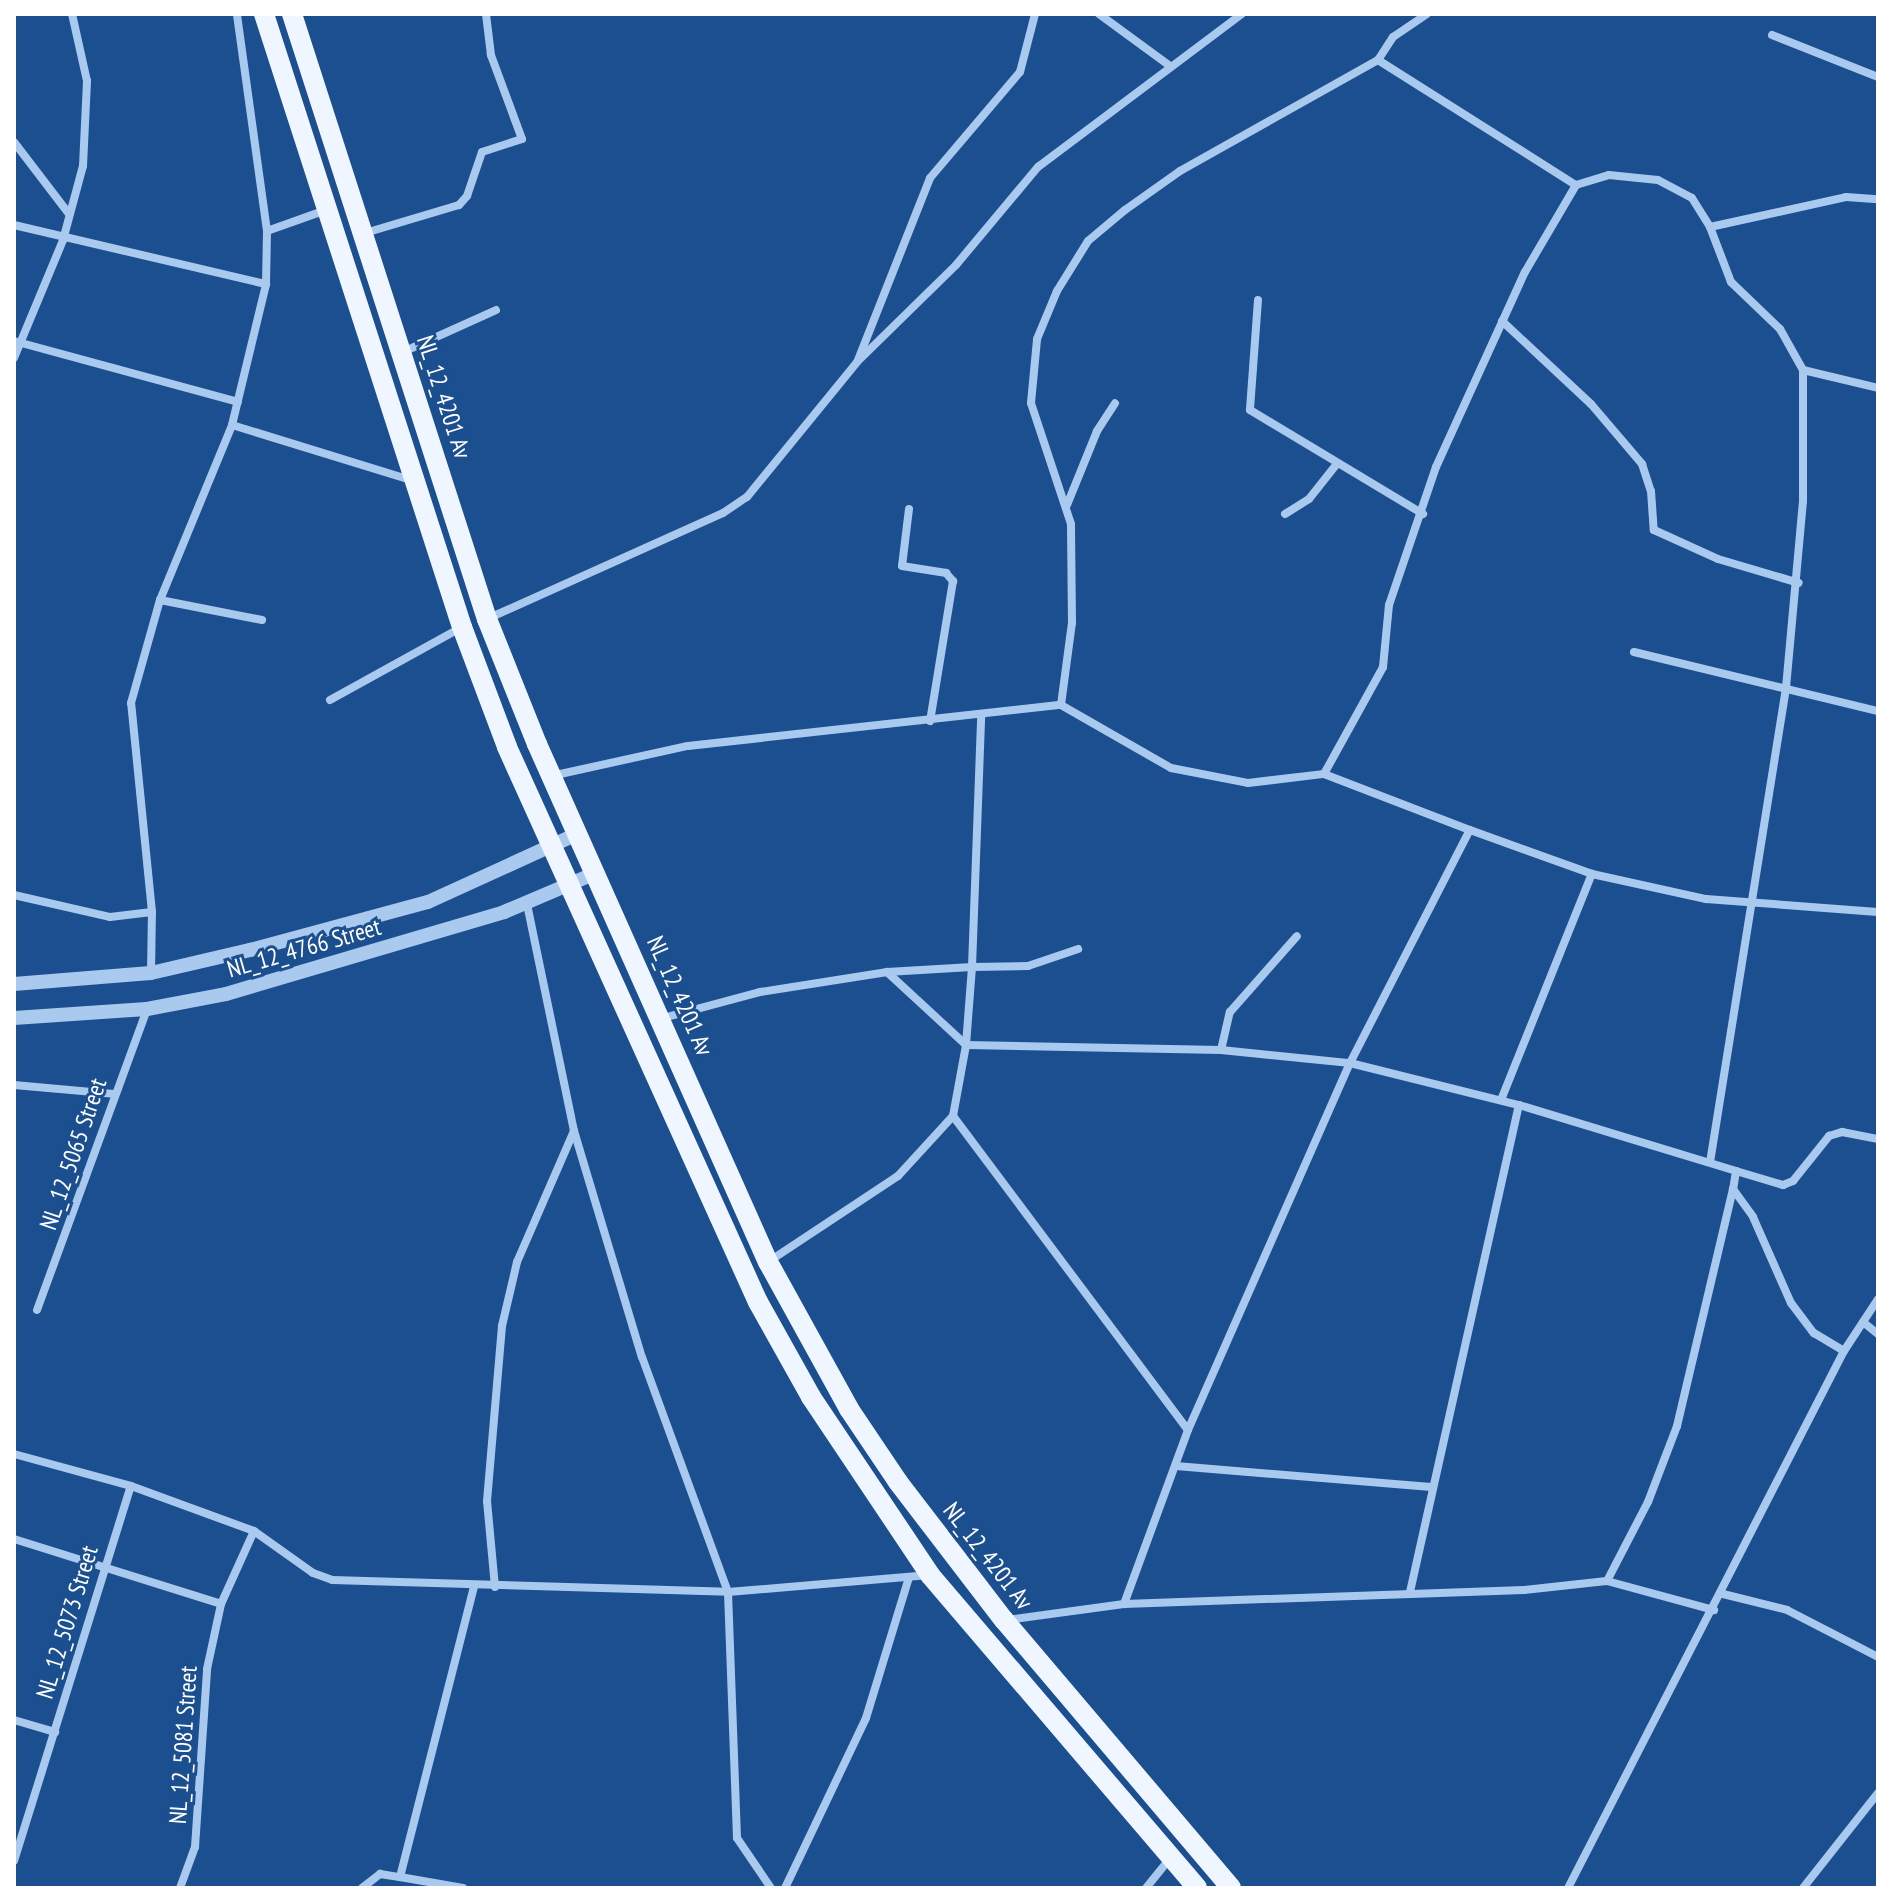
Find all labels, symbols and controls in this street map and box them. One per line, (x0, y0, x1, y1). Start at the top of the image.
street label: NL_12_4201 Av (410, 331, 478, 463)
street label: NL_12_4766 Street (224, 912, 384, 984)
street label: NL_12_4201 Av (641, 931, 719, 1061)
street label: NL_12_5065 Street (34, 1074, 112, 1234)
street label: NL_12_4201 Av (937, 1496, 1039, 1616)
street label: NL_12_5073 Street (30, 1542, 104, 1702)
street label: NL_12_5081 Street (163, 1665, 203, 1825)

